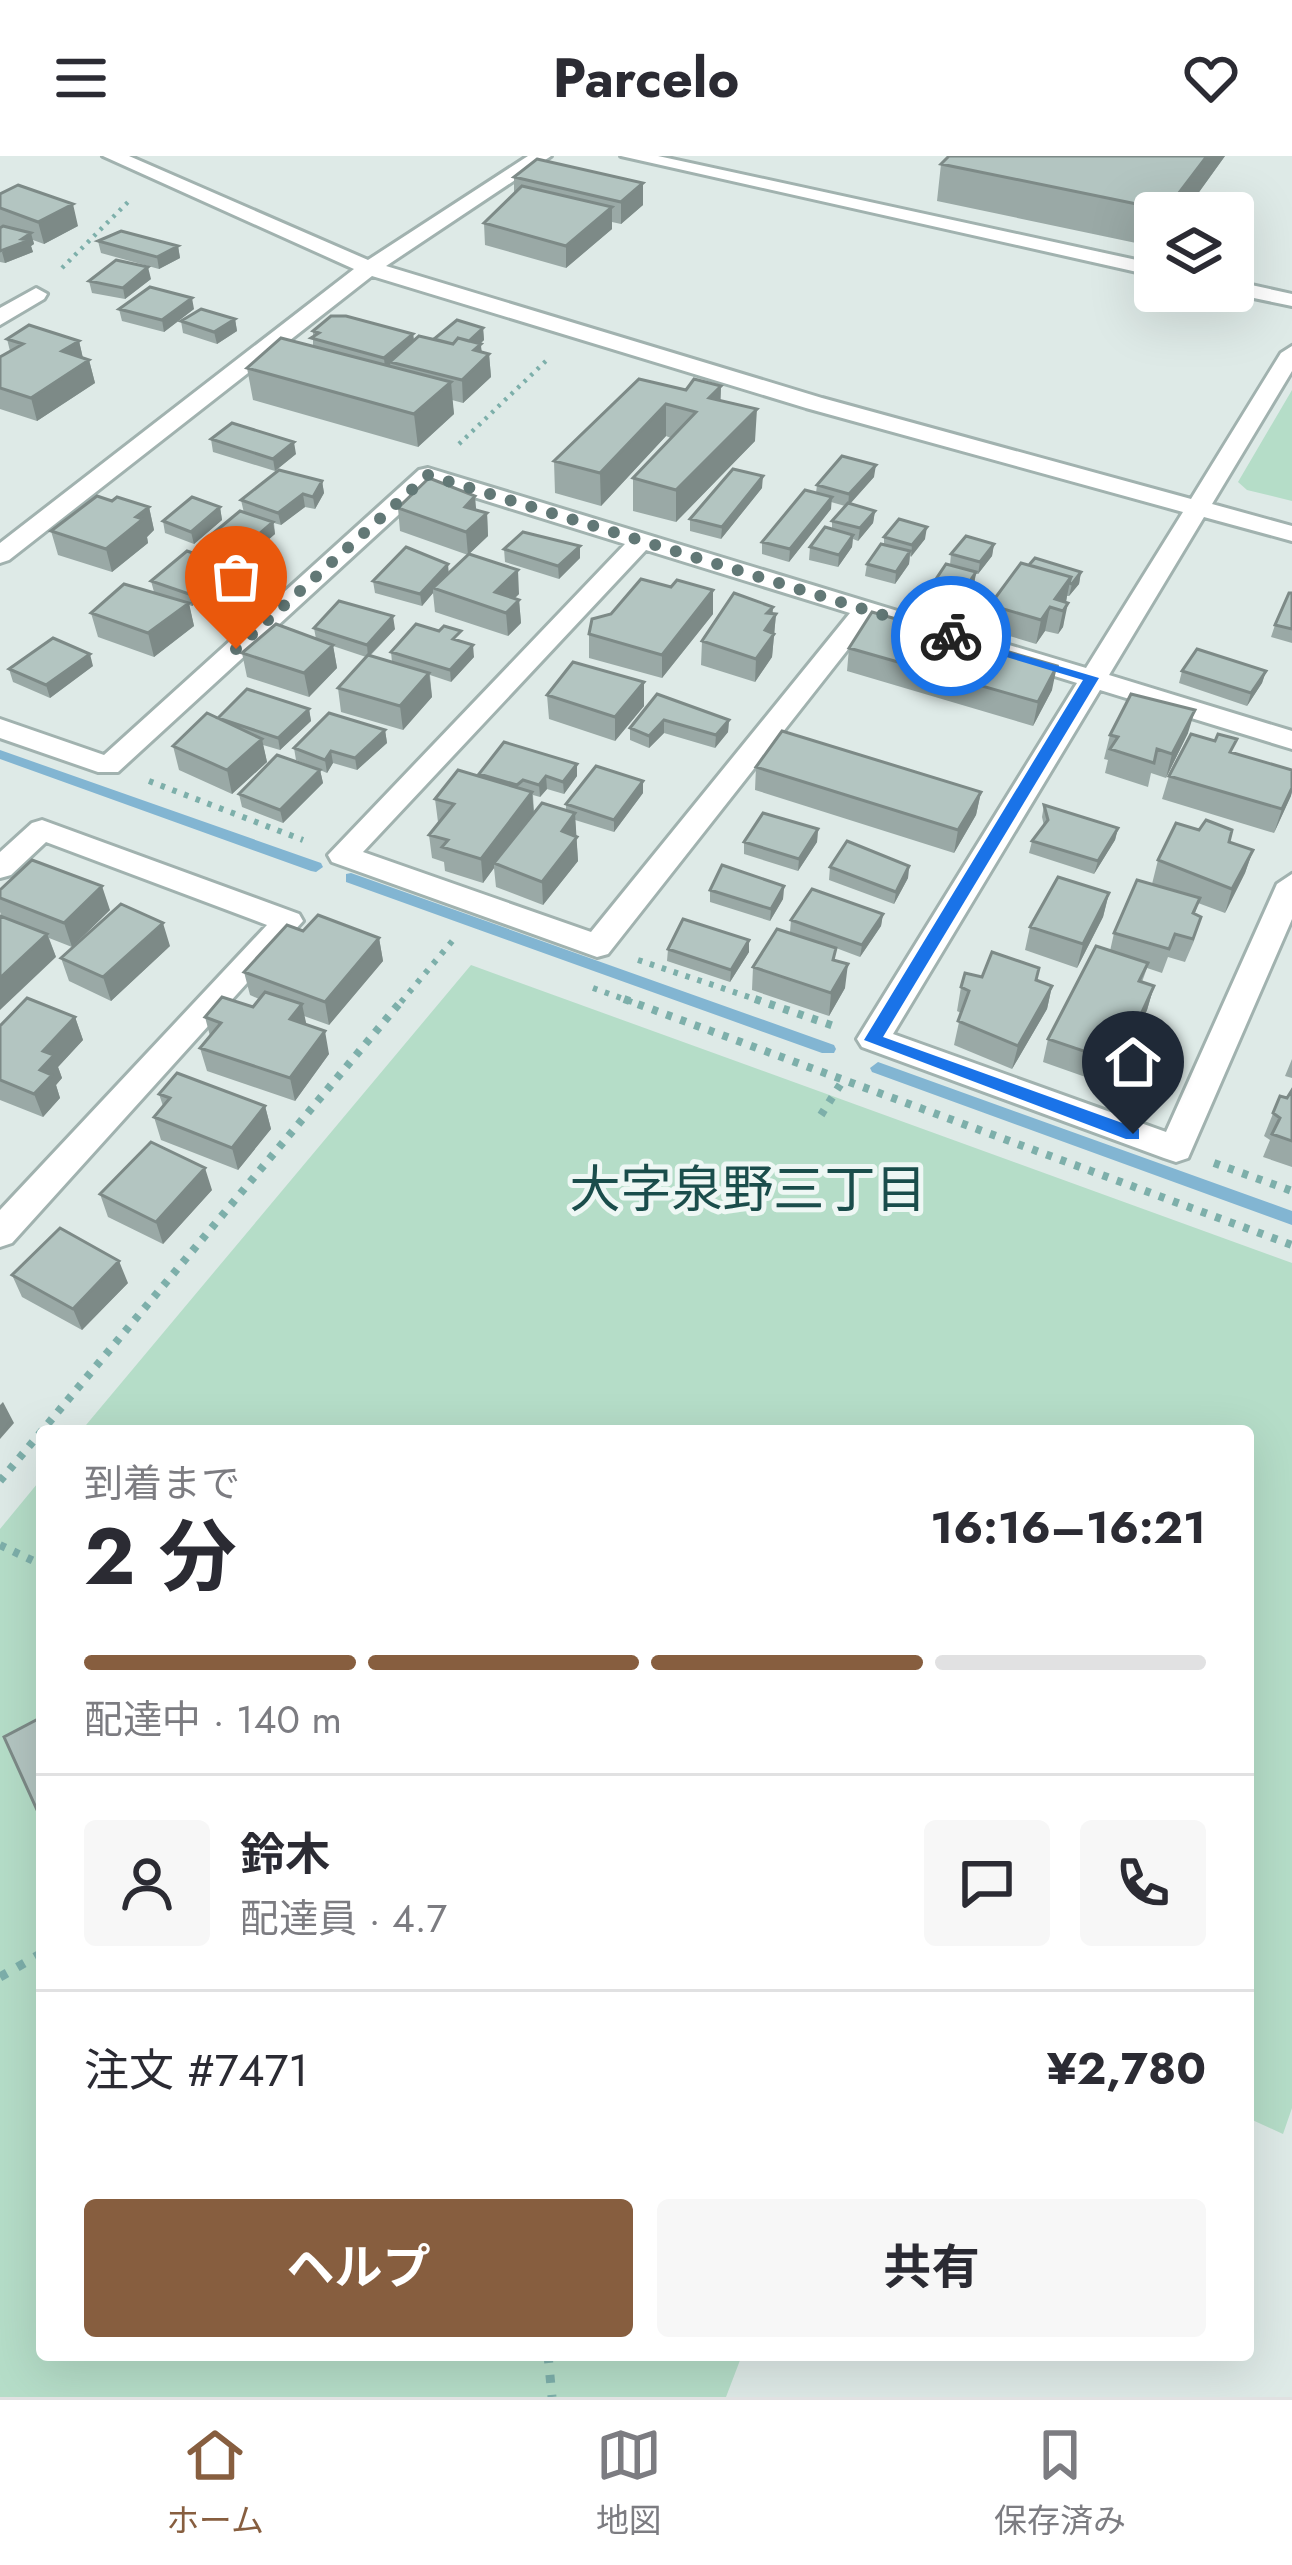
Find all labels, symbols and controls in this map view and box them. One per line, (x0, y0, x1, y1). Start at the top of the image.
text: Parcelo (553, 39, 739, 117)
icon: menu (48, 45, 114, 111)
icon: heart (1178, 45, 1244, 111)
map controls (1134, 192, 1254, 312)
button: layers (1134, 192, 1254, 312)
pin (185, 526, 287, 649)
icon: bag (203, 544, 269, 610)
courier (891, 576, 1011, 696)
icon: bike (918, 603, 984, 669)
pin (1082, 1011, 1184, 1134)
icon: home (1100, 1029, 1166, 1095)
district label: 大字泉野三丁目 (569, 1152, 927, 1226)
text: 到着まで (84, 1455, 240, 1512)
text: 16:16–16:21 (930, 1495, 1206, 1560)
text: 2 分 (84, 1501, 237, 1613)
text: 配達中 · 140 m (84, 1691, 342, 1748)
button: person (84, 1820, 210, 1946)
button: chat (924, 1820, 1050, 1946)
button: phone (1080, 1820, 1206, 1946)
text: 鈴木 (240, 1822, 330, 1887)
text: 配達員 · 4.7 (240, 1890, 447, 1947)
text: ¥2,780 (1047, 2036, 1206, 2101)
text: 注文 #7471 (84, 2038, 308, 2103)
button: ヘルプ (84, 2199, 633, 2337)
button: 共有 (657, 2199, 1206, 2337)
tab: ホーム (166, 2422, 264, 2544)
tab: 地図 (596, 2422, 662, 2544)
tab: 保存済み (994, 2422, 1126, 2544)

